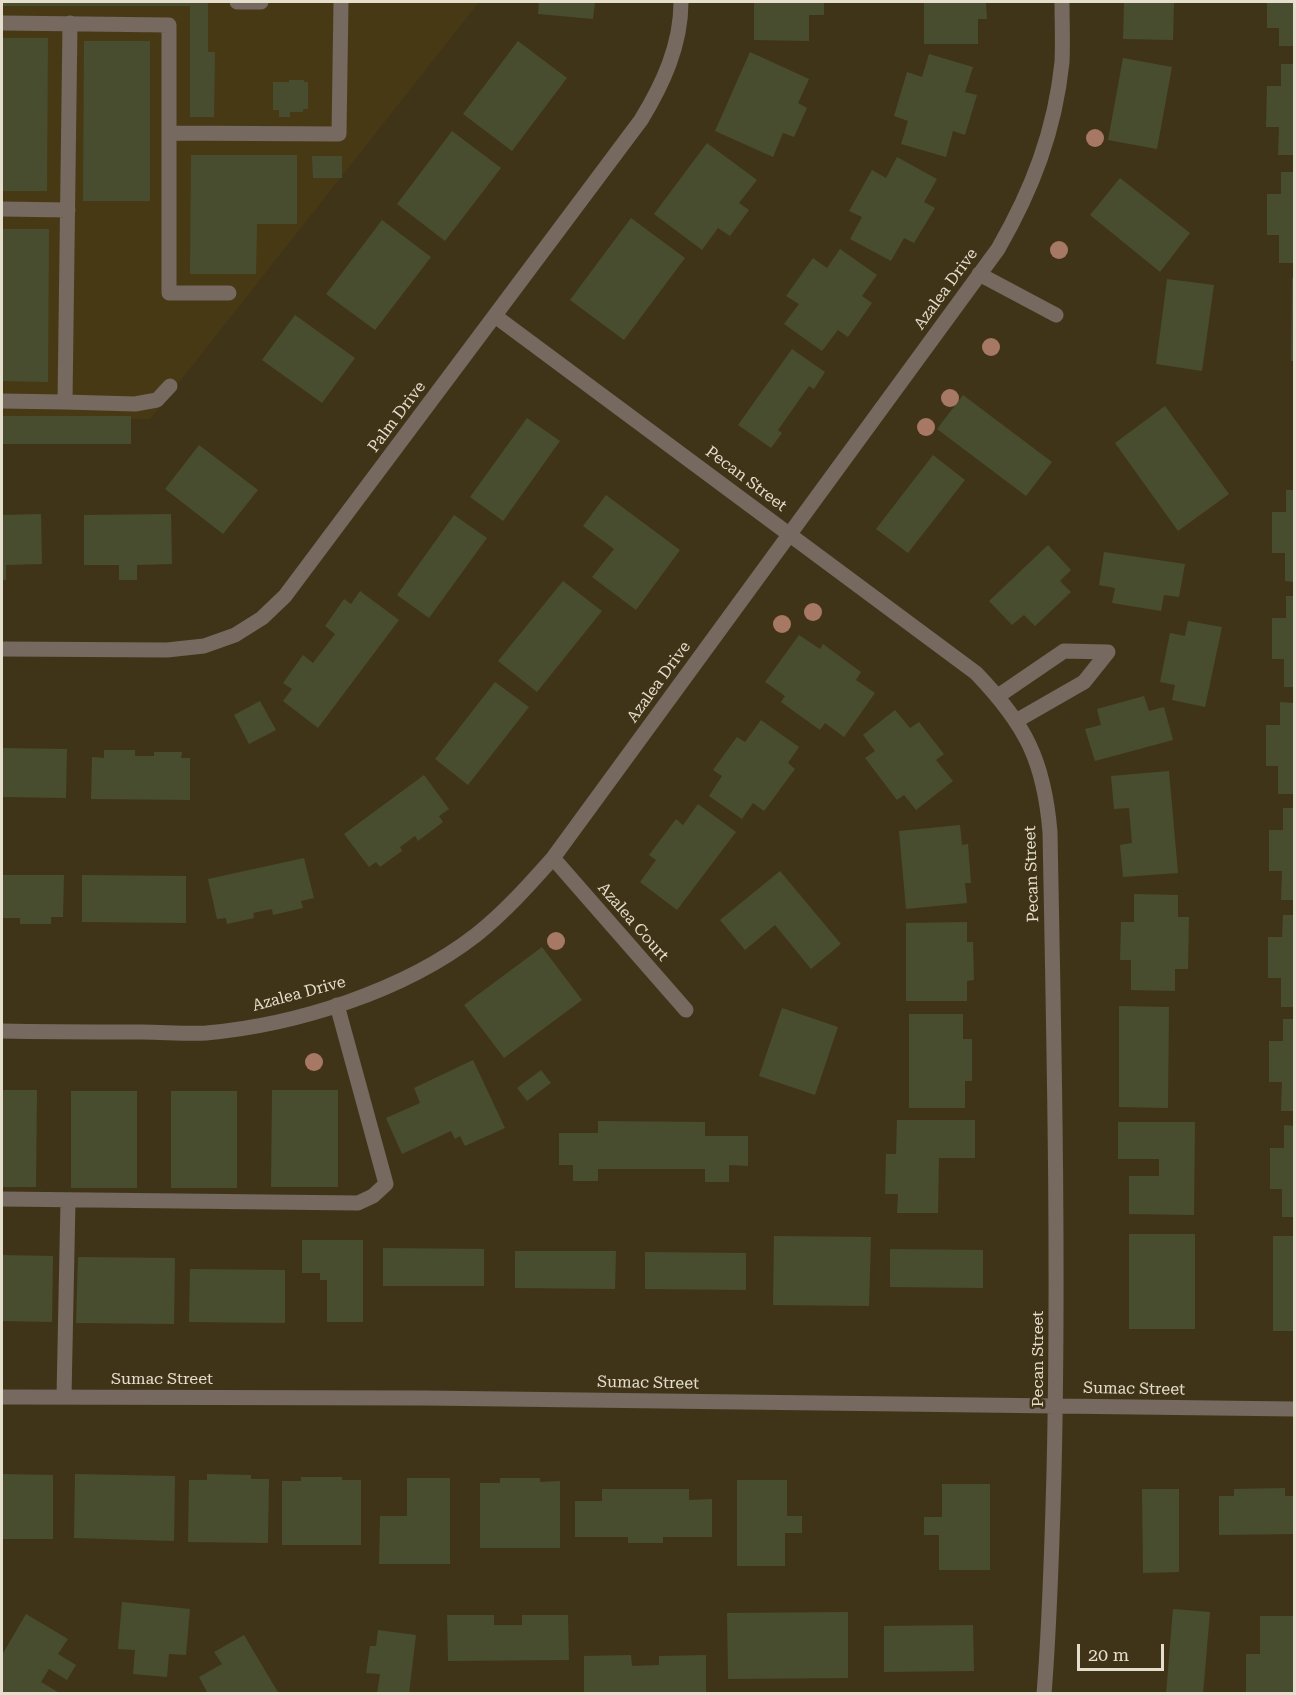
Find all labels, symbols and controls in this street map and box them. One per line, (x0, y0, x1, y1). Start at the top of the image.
street label: Azalea Drive (910, 245, 982, 333)
street label: Palm Drive (364, 378, 430, 456)
street label: Pecan Street (702, 442, 790, 516)
street label: Azalea Drive (623, 638, 695, 726)
street label: Pecan Street (1021, 825, 1043, 923)
street label: Azalea Court (594, 879, 672, 965)
street label: Azalea Drive (250, 972, 348, 1016)
street label: Pecan Street (1028, 1311, 1048, 1407)
street label: Sumac Street (111, 1369, 213, 1389)
street label: Sumac Street (597, 1373, 699, 1393)
street label: Sumac Street (1083, 1379, 1185, 1399)
scale bar (1080, 1632, 1167, 1670)
text: 20 m (1088, 1644, 1129, 1665)

